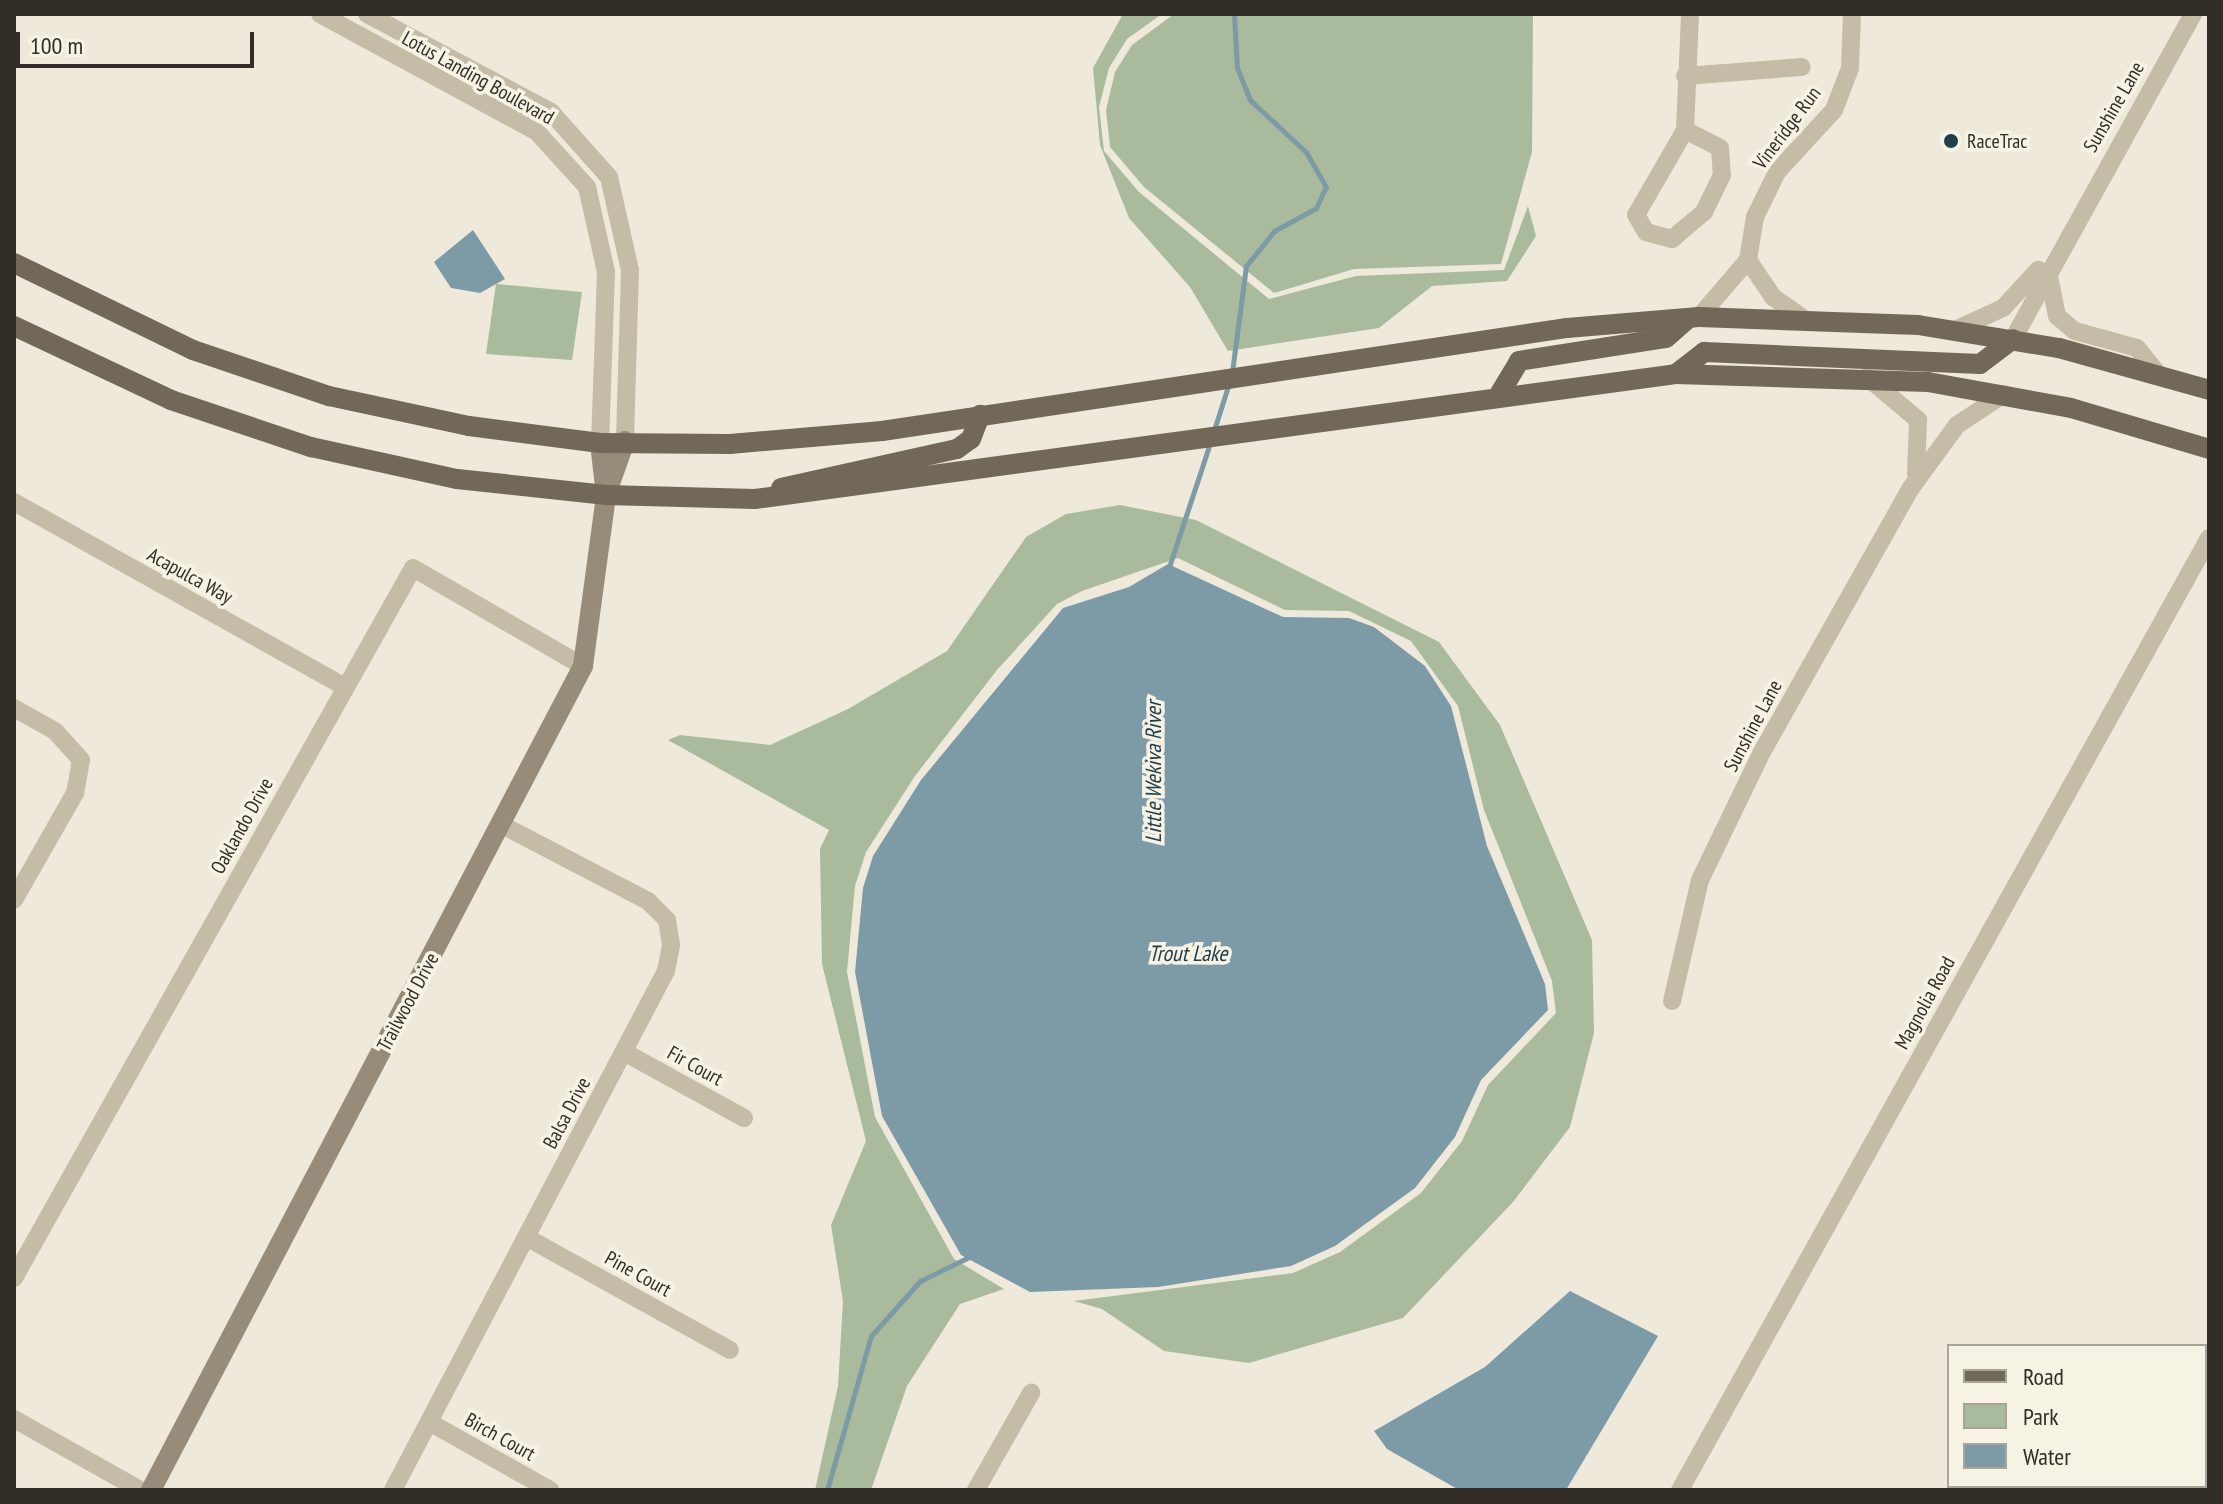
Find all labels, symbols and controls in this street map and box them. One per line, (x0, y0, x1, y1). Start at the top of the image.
scale bar (20, 16, 258, 66)
street label: Lotus Landing Boulevard (398, 26, 558, 130)
text: 100 m (30, 30, 83, 61)
street label: Sunshine Lane (2079, 58, 2149, 156)
street label: Vineridge Run (1748, 82, 1826, 174)
place label: RaceTrac (1967, 129, 2027, 153)
marker: RaceTrac (1942, 132, 1960, 150)
street label: Acapulca Way (143, 543, 237, 609)
street label: Sunshine Lane (1719, 676, 1787, 776)
water label: Little Wekiva River (1141, 701, 1167, 843)
street label: Oaklando Drive (206, 774, 278, 878)
water label: Trout Lake (1149, 941, 1227, 967)
street label: Trailwood Drive (372, 949, 444, 1055)
street label: Magnolia Road (1890, 953, 1960, 1053)
street label: Fir Court (663, 1041, 727, 1091)
street label: Balsa Drive (538, 1073, 596, 1153)
street label: Pine Court (601, 1246, 675, 1302)
legend (1947, 1344, 2207, 1488)
text: Road (2023, 1361, 2064, 1392)
text: Park (2023, 1401, 2059, 1432)
street label: Birch Court (461, 1408, 539, 1466)
text: Water (2023, 1441, 2071, 1472)

